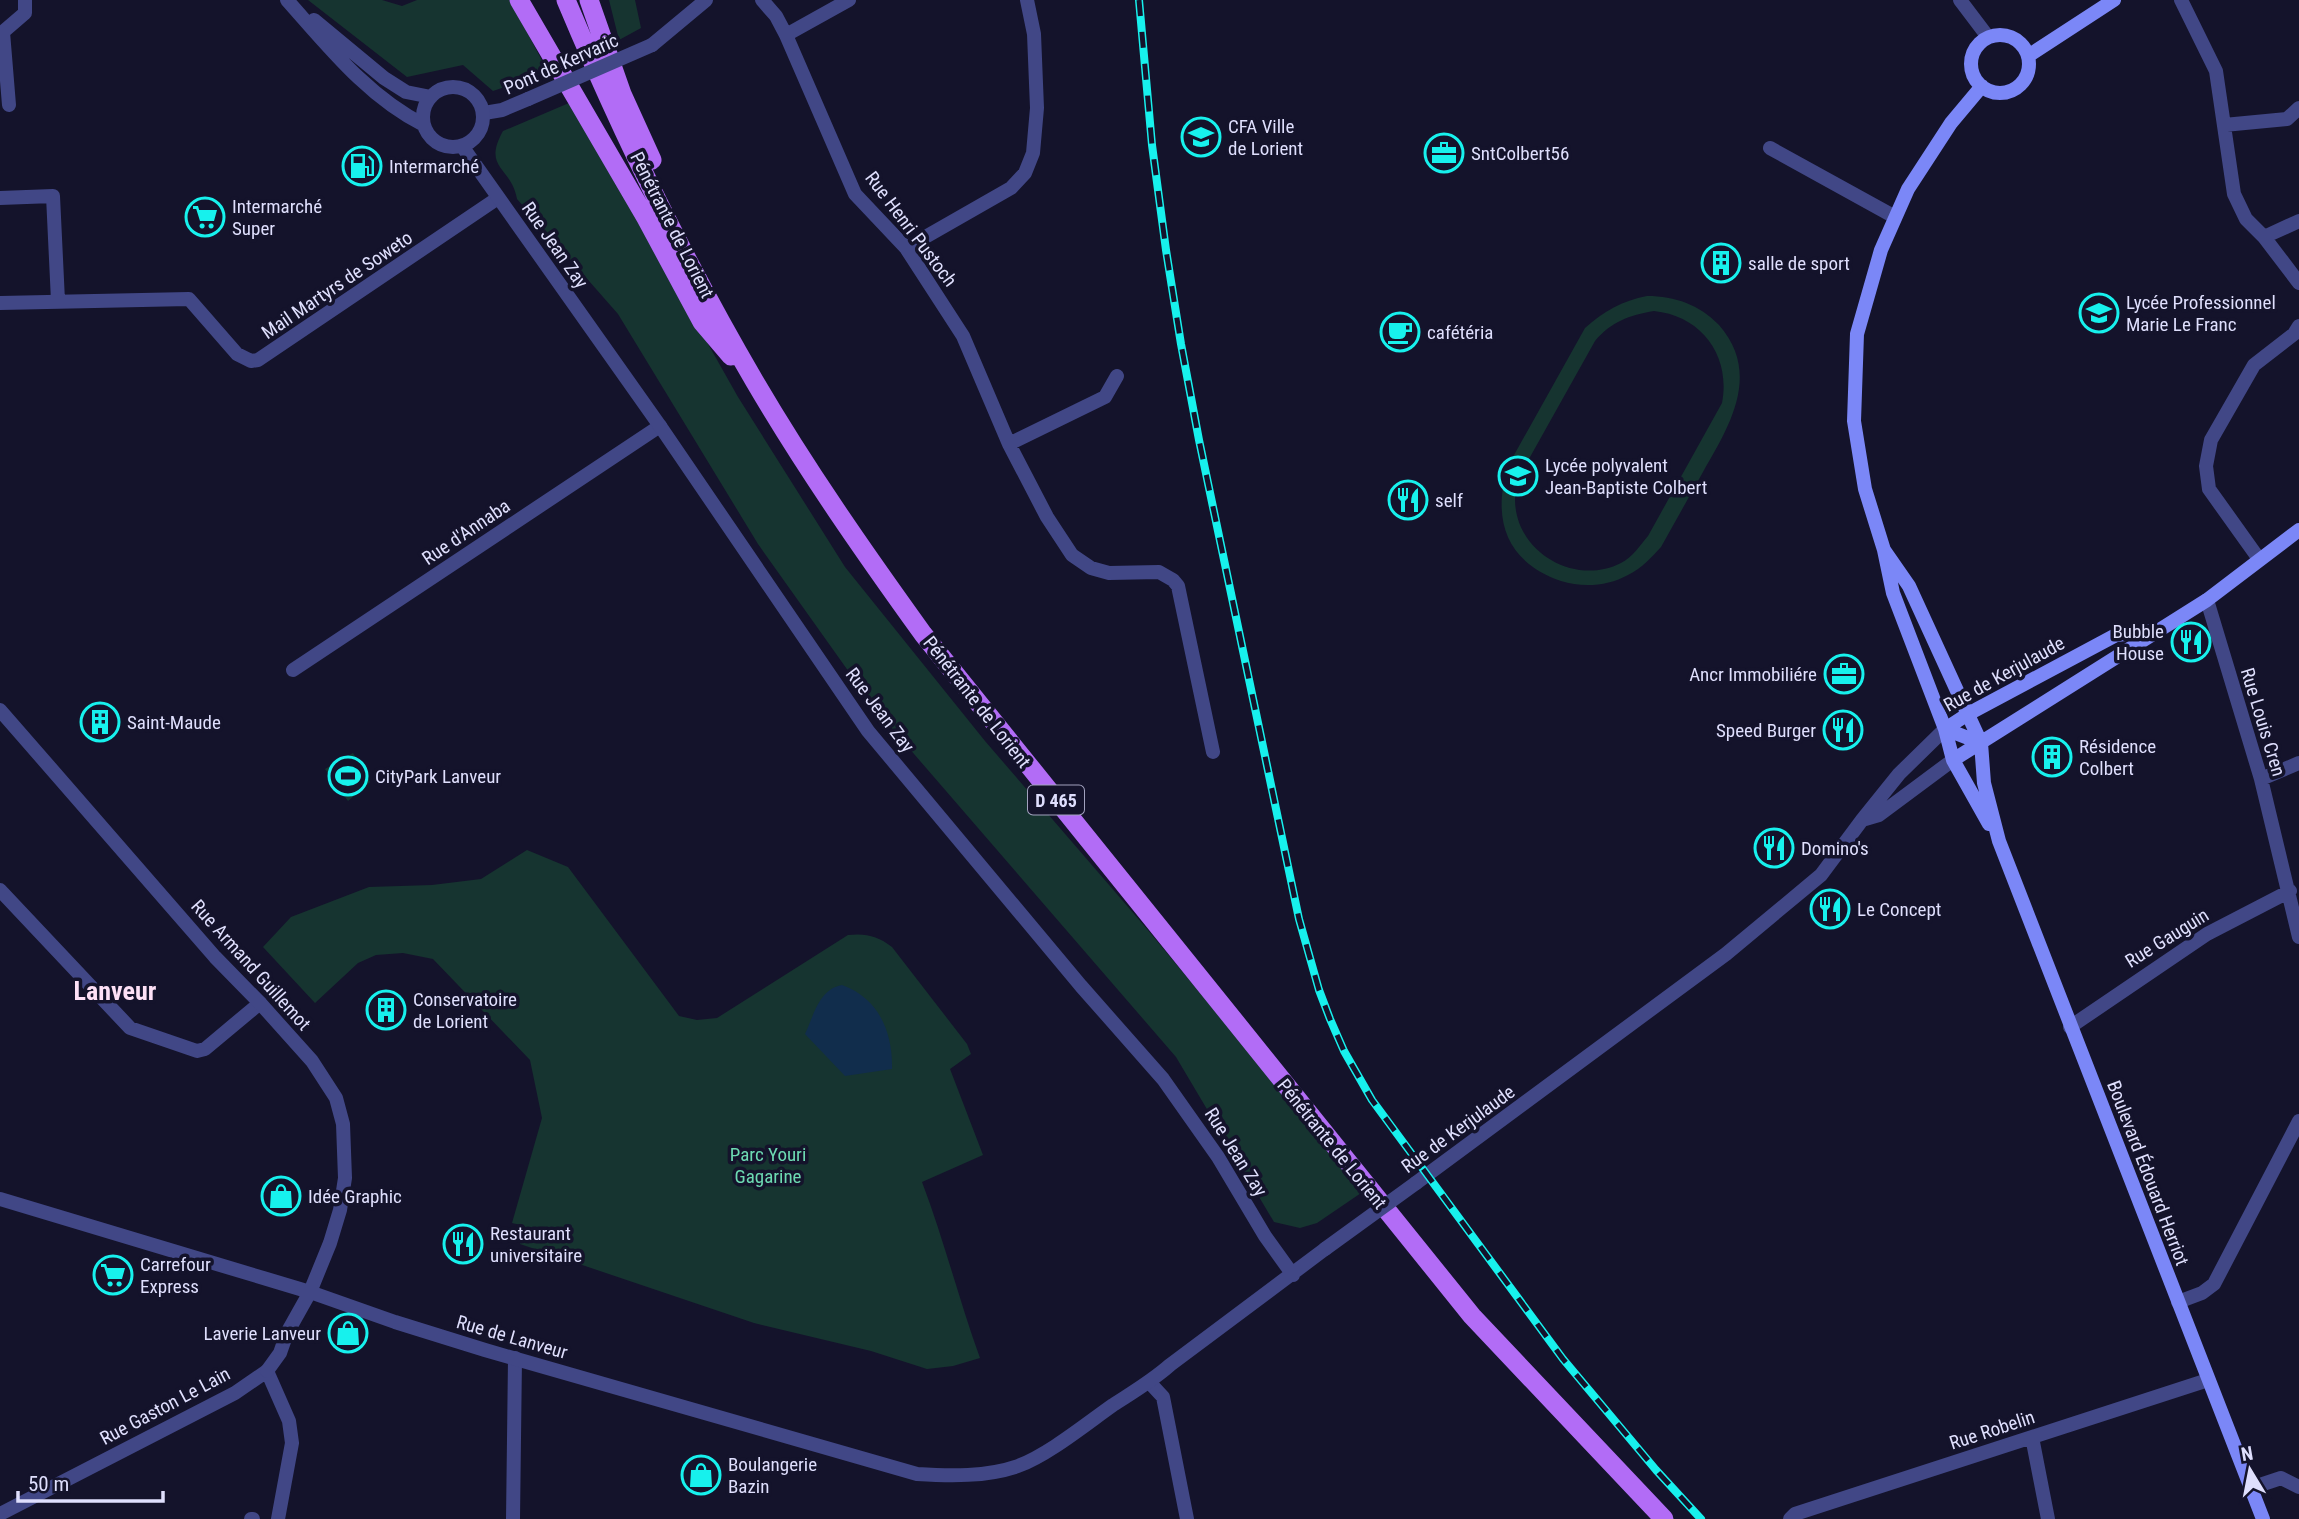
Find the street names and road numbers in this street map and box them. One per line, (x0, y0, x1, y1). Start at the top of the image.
street label: Pont de Kervaric (500, 28, 622, 99)
street label: Pénétrante de Lorient (625, 148, 719, 302)
street label: Rue Henri Pustoch (860, 167, 962, 291)
street label: Rue Jean Zay (517, 197, 593, 293)
street label: Mail Martyrs de Soweto (257, 226, 417, 344)
street label: Rue d'Annaba (418, 494, 514, 570)
street label: Rue de Kerjulaude (1940, 631, 2068, 717)
street label: Pénétrante de Lorient (918, 632, 1036, 772)
street label: Rue Jean Zay (841, 663, 919, 757)
street label: Rue Louis Cren (2236, 665, 2290, 779)
road number: D 465 (1028, 786, 1084, 814)
street label: Rue Armand Guillemot (186, 895, 316, 1035)
street label: Rue Gauguin (2121, 903, 2213, 973)
street label: Pénétrante de Lorient (1272, 1074, 1392, 1214)
street label: Boulevard Édouard Herriot (2102, 1077, 2194, 1269)
street label: Rue de Kerjulaude (1397, 1080, 1519, 1178)
street label: Rue Jean Zay (1200, 1103, 1272, 1201)
street label: Rue de Lanveur (454, 1310, 570, 1364)
street label: Rue Gaston Le Lain (96, 1362, 234, 1450)
street label: Rue Robelin (1946, 1405, 2038, 1455)

